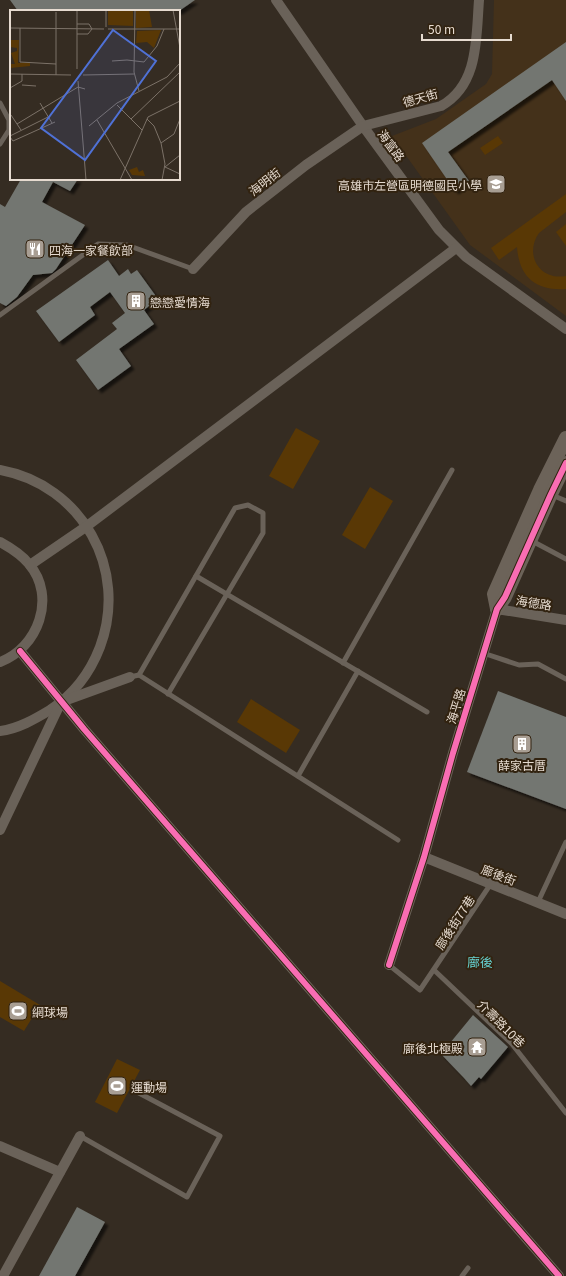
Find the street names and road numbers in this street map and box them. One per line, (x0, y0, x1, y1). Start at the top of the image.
street label: 德天街 (400, 84, 440, 110)
street label: 海富路 (375, 125, 409, 165)
street label: 海明街 (245, 163, 283, 199)
street label: 海德路 (515, 591, 553, 613)
street label: 海平路 (442, 686, 468, 726)
street label: 廍後街 (479, 860, 519, 888)
street label: 廍後街77巷 (430, 892, 478, 952)
street label: 介壽路10巷 (474, 995, 530, 1051)

